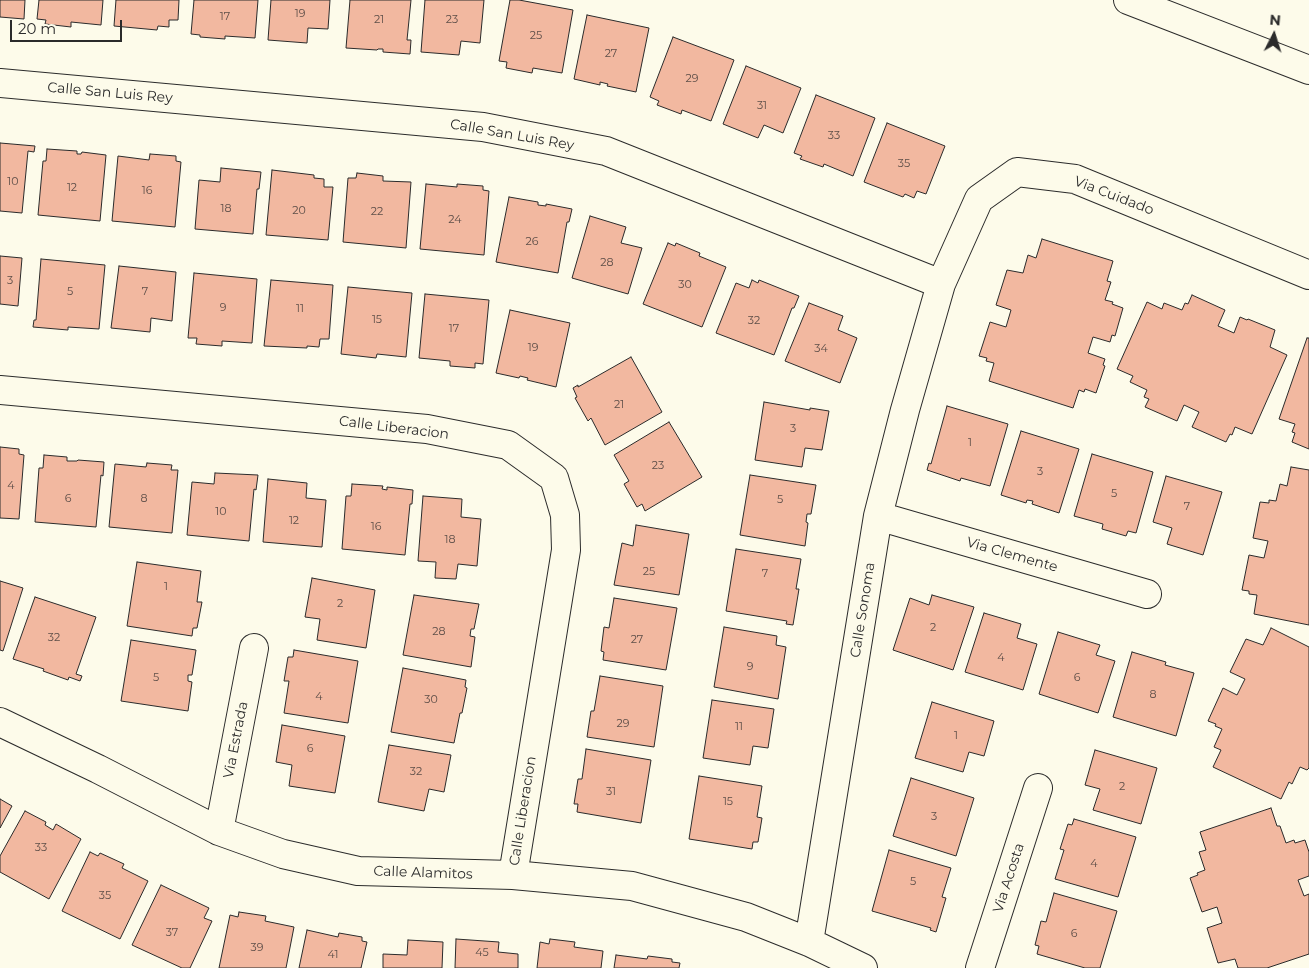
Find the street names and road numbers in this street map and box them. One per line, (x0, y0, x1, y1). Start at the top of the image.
street label: Calle San Luis Rey (47, 79, 173, 107)
street label: Calle San Luis Rey (449, 116, 575, 154)
street label: Via Cuidado (1072, 173, 1156, 219)
street label: Calle Liberacion (338, 413, 450, 443)
street label: Via Clemente (964, 534, 1060, 576)
street label: Calle Sonoma (847, 561, 879, 659)
street label: Via Estrada (220, 700, 252, 780)
street label: Calle Liberacion (506, 755, 540, 867)
street label: Via Acosta (990, 841, 1028, 915)
street label: Calle Alamitos (373, 863, 473, 883)

